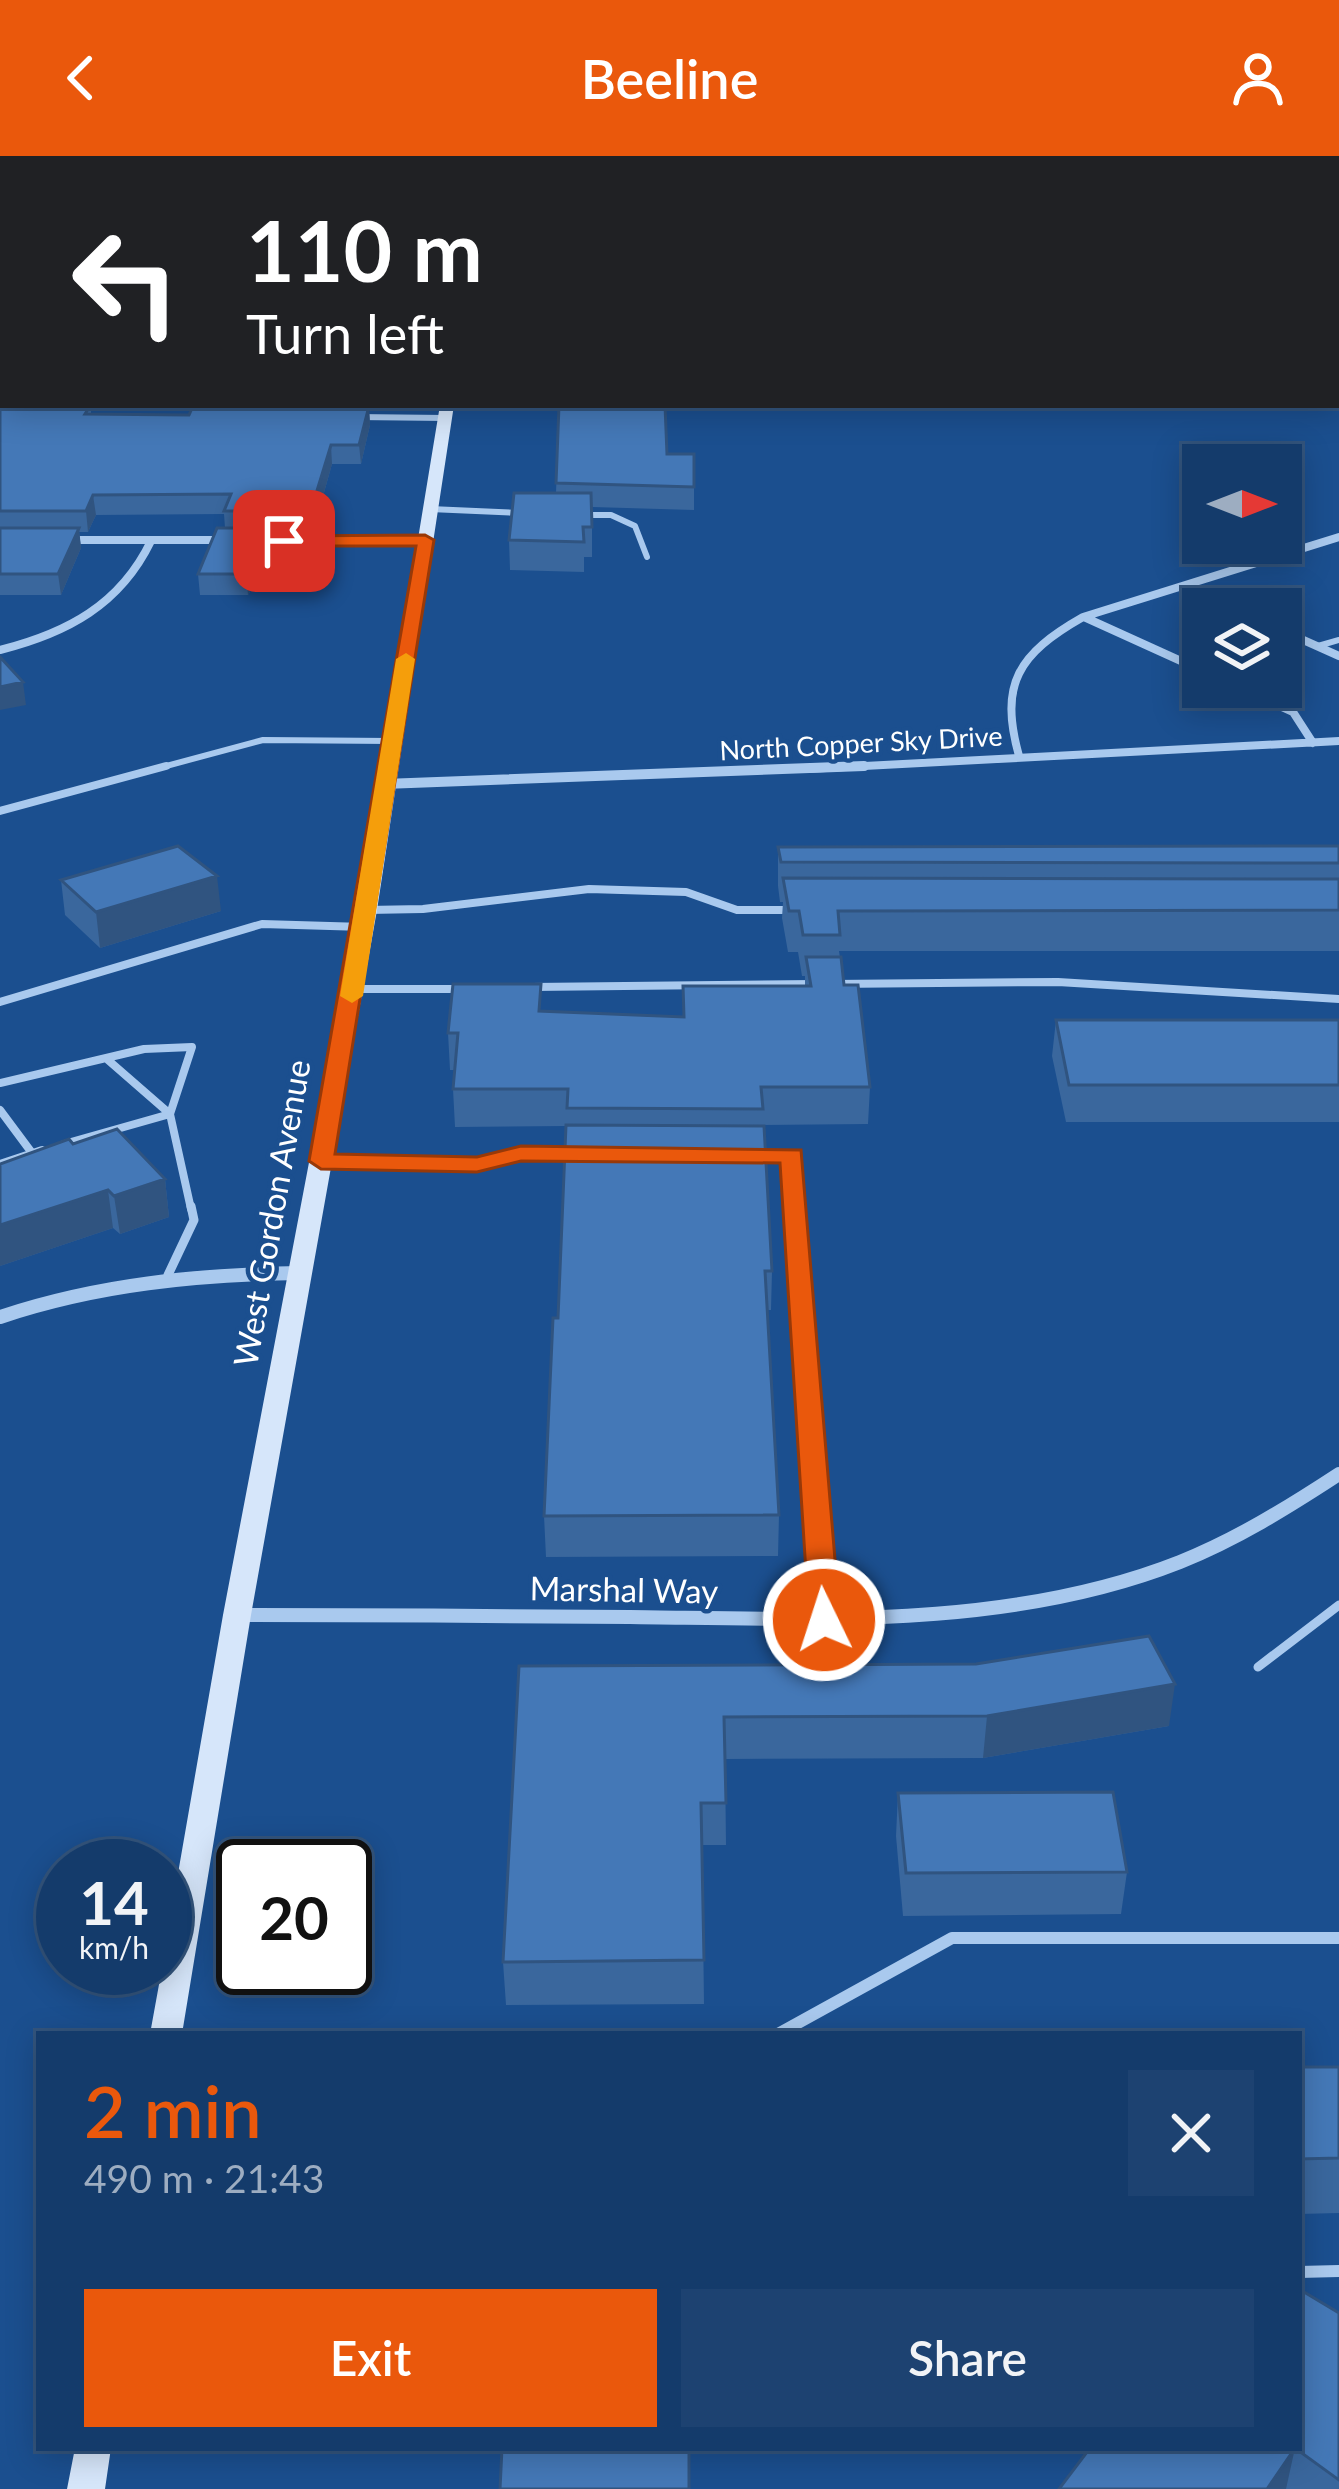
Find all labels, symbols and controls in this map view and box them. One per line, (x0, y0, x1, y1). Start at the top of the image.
icon: back (48, 45, 114, 111)
icon: person (1225, 45, 1291, 111)
text: Beeline (581, 46, 758, 111)
text: 110 m (246, 199, 483, 300)
icon: left (48, 204, 204, 360)
text: Turn left (246, 301, 444, 366)
north arrow (1182, 444, 1302, 564)
map controls (1182, 444, 1302, 708)
pin (233, 490, 335, 592)
icon: arrive (251, 508, 317, 574)
button: layers (1182, 588, 1302, 708)
street label: North Copper Sky Drive (719, 719, 1003, 766)
street label: West Gordon Avenue (224, 1056, 318, 1369)
position arrow (761, 1557, 887, 1683)
street label: Marshal Way (529, 1567, 719, 1611)
speed limit sign: 20 (216, 1839, 372, 1995)
text: 14 (79, 1866, 149, 1938)
text: km/h (79, 1929, 149, 1965)
text: 2 min (84, 2067, 262, 2153)
button: close (1128, 2070, 1254, 2196)
text: 490 m · 21:43 (84, 2155, 324, 2201)
button: Exit (84, 2289, 657, 2427)
button: Share (681, 2289, 1254, 2427)

